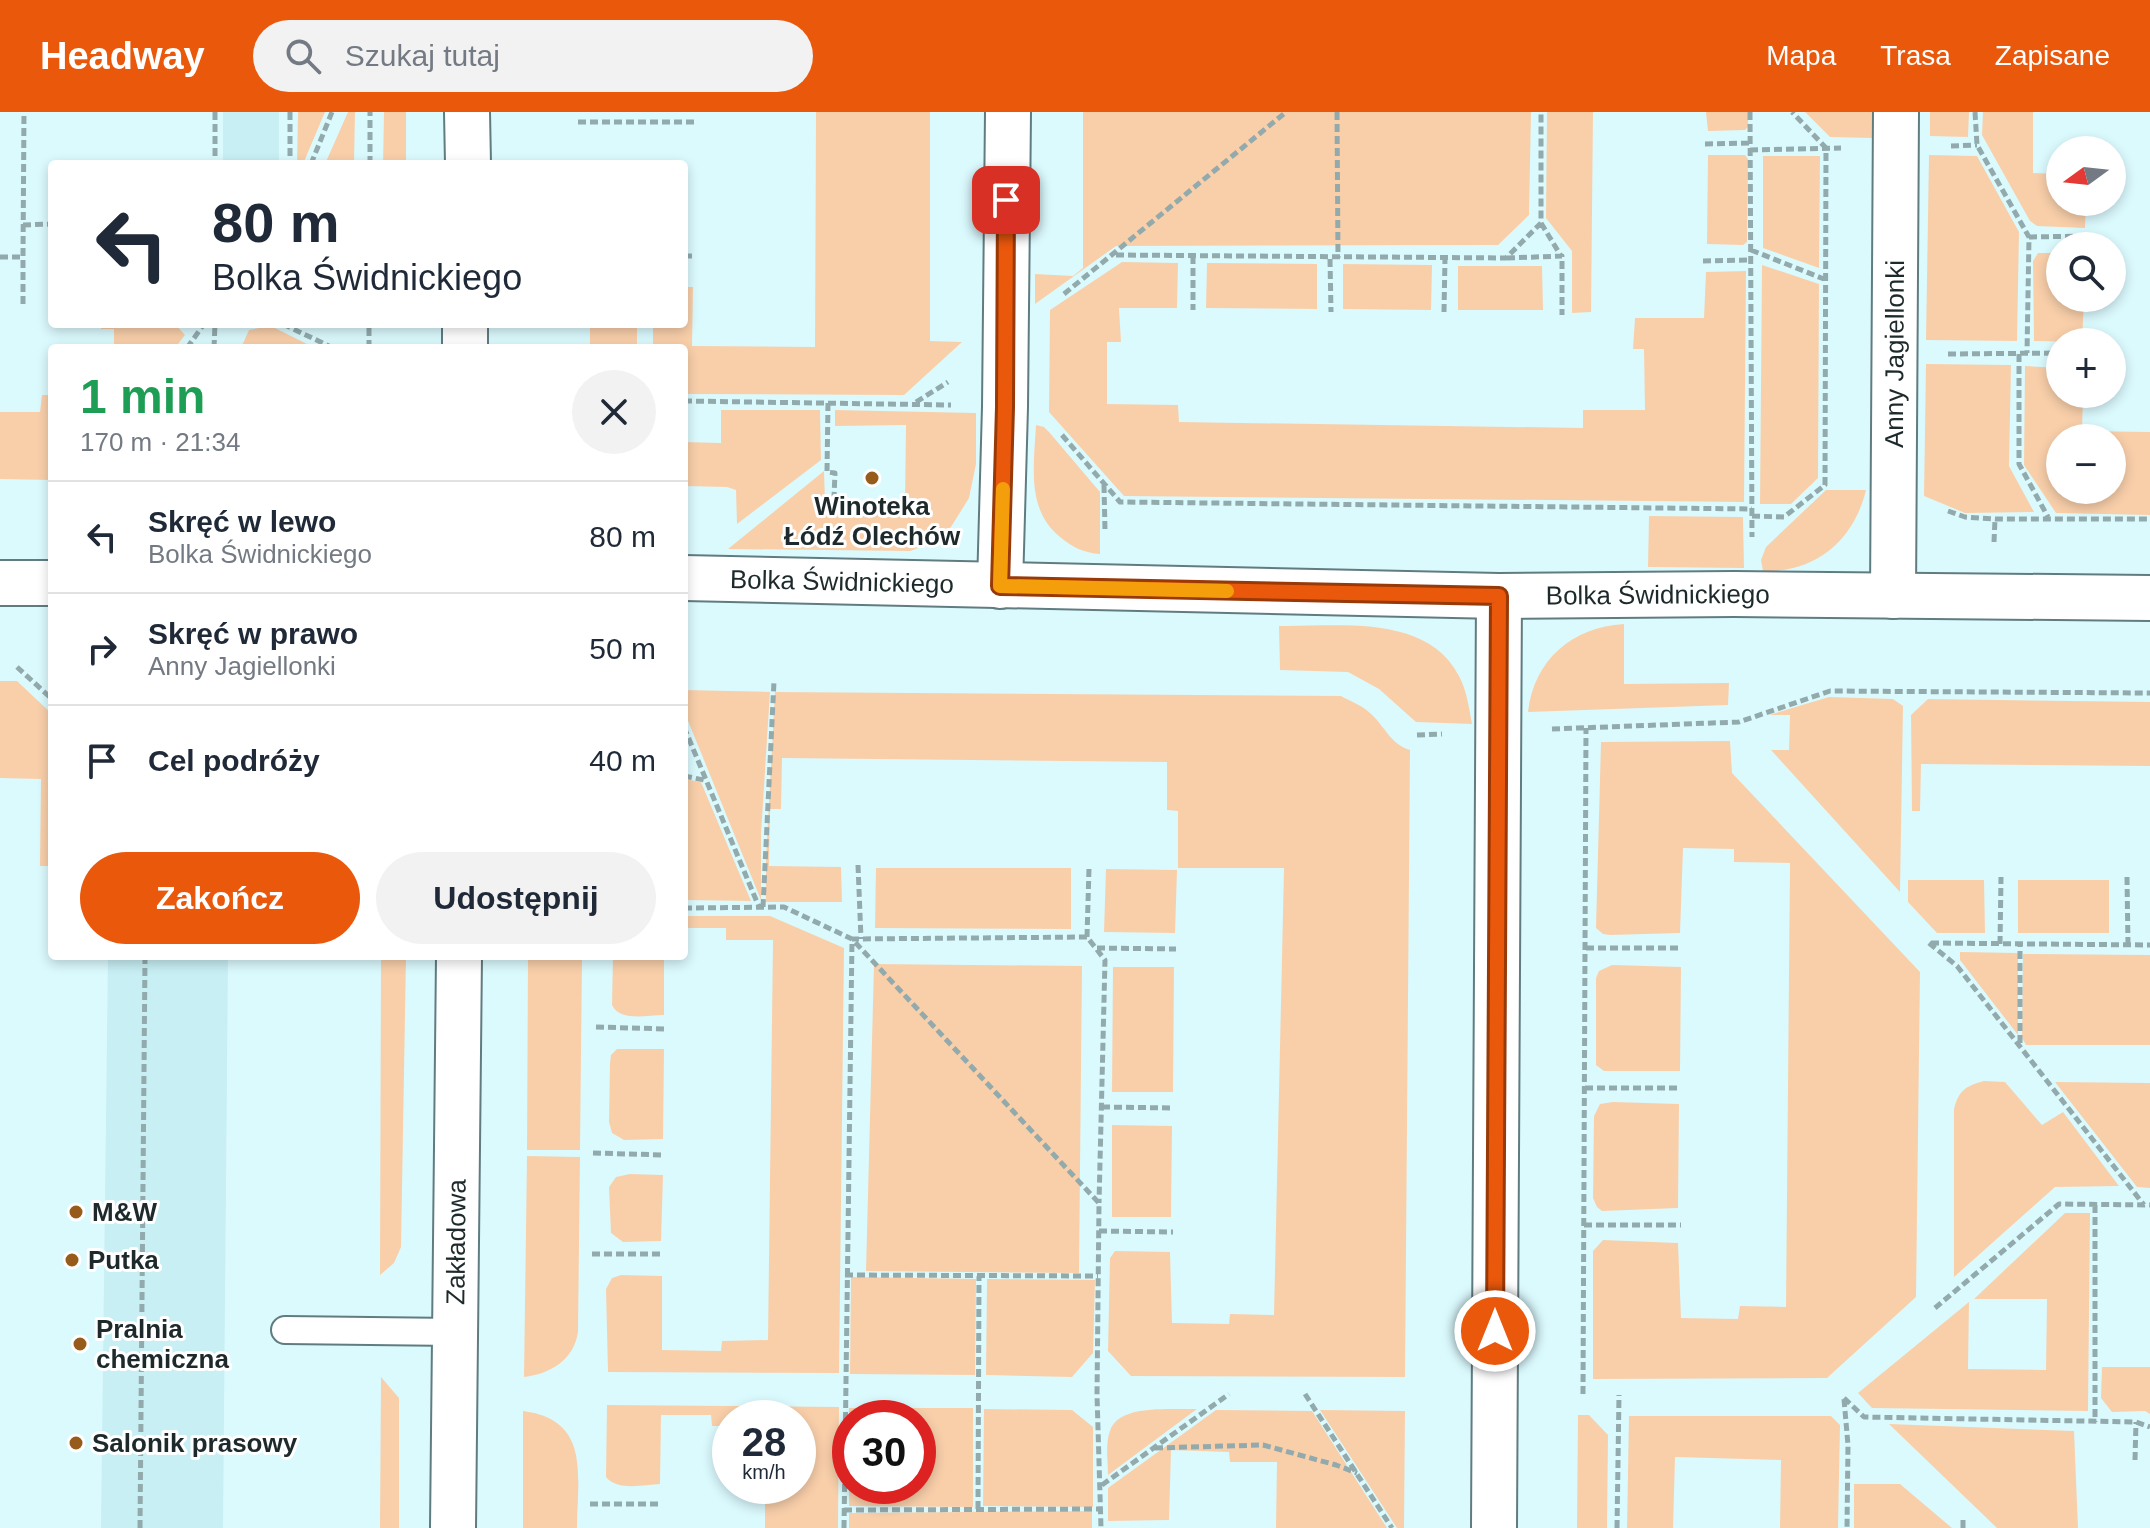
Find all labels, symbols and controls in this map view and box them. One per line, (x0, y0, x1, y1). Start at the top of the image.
search box (253, 20, 813, 92)
icon: search (281, 34, 325, 78)
text: Headway (40, 35, 205, 77)
text: Szukaj tutaj (345, 39, 500, 72)
text: Mapa (1766, 40, 1836, 71)
text: Trasa (1880, 40, 1951, 71)
text: Zapisane (1995, 40, 2110, 71)
north arrow (2046, 136, 2126, 216)
map controls (2046, 136, 2126, 504)
pin (972, 166, 1040, 234)
icon: arrive (984, 178, 1028, 222)
text: 80 m (212, 191, 340, 254)
icon: left (80, 192, 184, 296)
button: search (2046, 232, 2126, 312)
text: Bolka Świdnickiego (212, 257, 522, 298)
street label: Anny Jagiellonki (1879, 260, 1910, 448)
button: + (2046, 328, 2126, 408)
text: 1 min (80, 370, 205, 423)
button: close (572, 370, 656, 454)
button: − (2046, 424, 2126, 504)
text: 170 m · 21:34 (80, 427, 240, 457)
marker: Winoteka Łódź Olechów (863, 469, 881, 487)
place label: Winoteka Łódź Olechów (784, 491, 961, 551)
text: Skręć w lewo (148, 505, 336, 538)
icon: left (80, 515, 124, 559)
text: 80 m (589, 520, 656, 553)
text: Bolka Świdnickiego (148, 539, 372, 569)
street label: Bolka Świdnickiego (730, 564, 954, 599)
street label: Bolka Świdnickiego (1546, 579, 1770, 611)
text: Skręć w prawo (148, 617, 358, 650)
icon: right (80, 627, 124, 671)
text: 50 m (589, 632, 656, 665)
text: Anny Jagiellonki (148, 651, 336, 681)
icon: arrive (80, 739, 124, 783)
text: Cel podróży (148, 744, 320, 777)
text: 40 m (589, 744, 656, 777)
button: Zakończ (80, 852, 360, 944)
button: Udostępnij (376, 852, 656, 944)
street label: Zakładowa (440, 1178, 472, 1305)
place label: M&W (92, 1197, 157, 1227)
marker: M&W (67, 1203, 85, 1221)
place label: Putka (88, 1245, 159, 1275)
marker: Putka (63, 1251, 81, 1269)
position arrow (1453, 1289, 1537, 1373)
place label: Pralnia chemiczna (96, 1314, 229, 1374)
marker: Pralnia chemiczna (71, 1335, 89, 1353)
speed limit sign: 30 (832, 1400, 936, 1504)
text: 28 (742, 1420, 786, 1464)
place label: Salonik prasowy (92, 1428, 298, 1458)
marker: Salonik prasowy (67, 1434, 85, 1452)
text: km/h (742, 1461, 786, 1483)

